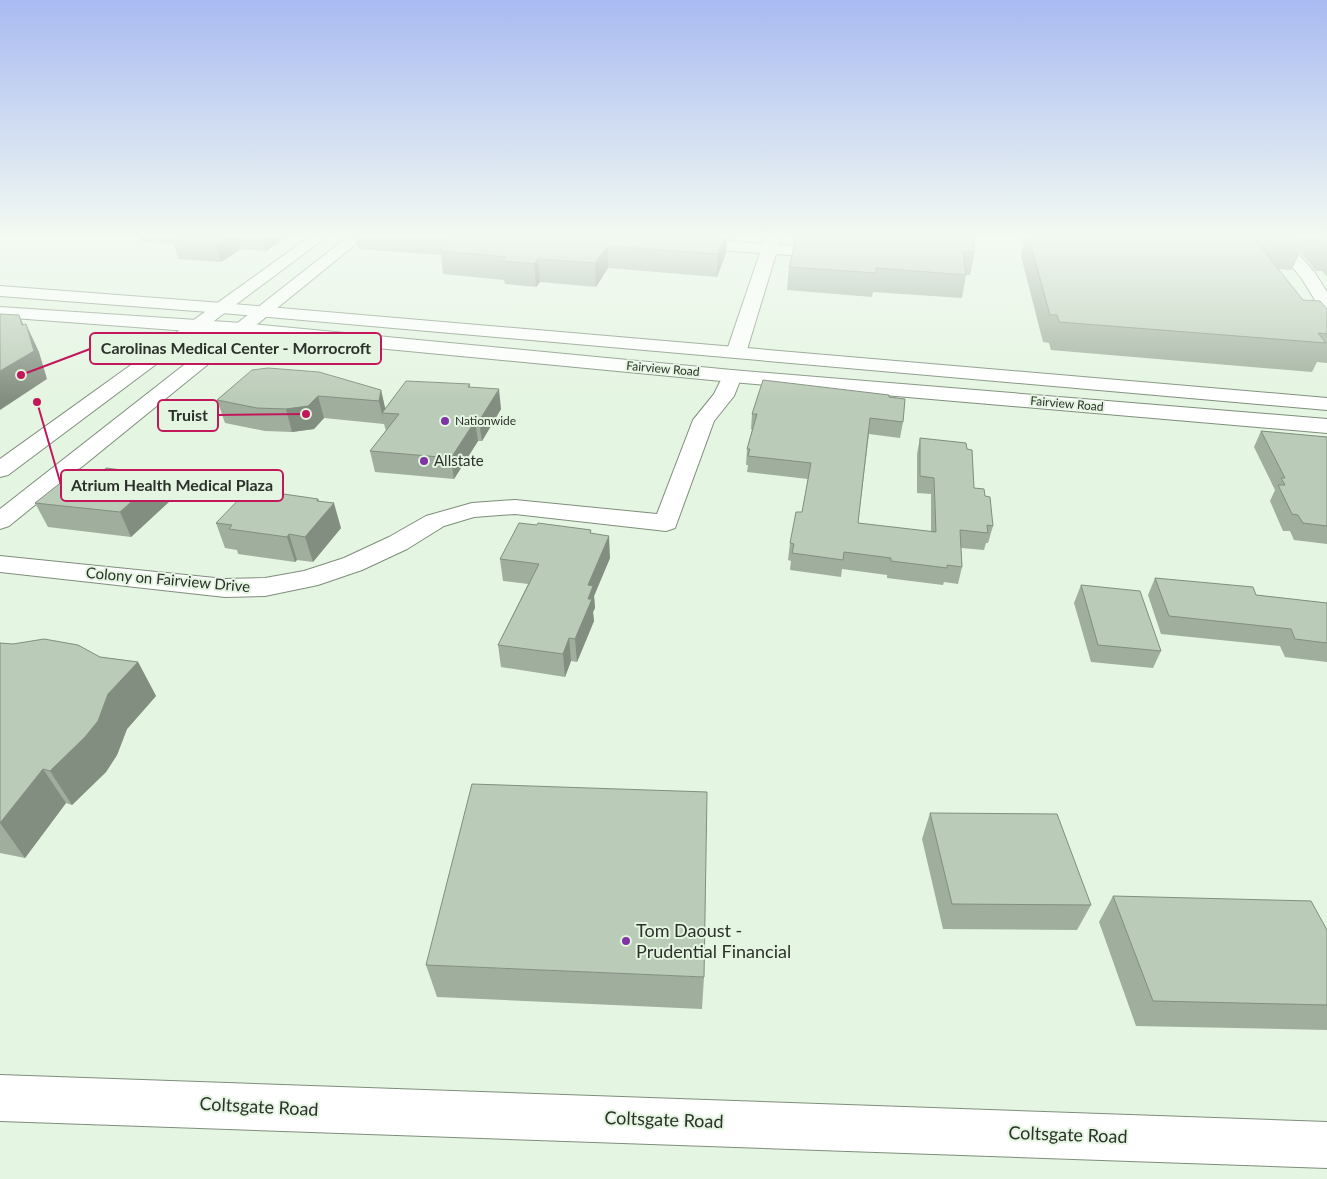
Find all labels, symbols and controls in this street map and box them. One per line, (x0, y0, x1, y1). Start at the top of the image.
callout: Carolinas Medical Center - Morrocroft (90, 333, 381, 364)
text: Carolinas Medical Center - Morrocroft (101, 338, 372, 357)
street label: Fairview Road (626, 358, 700, 379)
street label: Fairview Road (1030, 393, 1104, 414)
callout: Truist (158, 400, 218, 431)
text: Truist (168, 405, 208, 424)
place label: Nationwide (455, 413, 516, 428)
marker: Nationwide (439, 415, 451, 427)
place label: Allstate (434, 451, 484, 469)
marker: Allstate (418, 455, 430, 467)
callout: Atrium Health Medical Plaza (61, 470, 283, 501)
text: Atrium Health Medical Plaza (70, 475, 273, 494)
street label: Colony on Fairview Drive (85, 563, 251, 595)
place label: Tom Daoust - Prudential Financial (636, 919, 791, 962)
marker: Tom Daoust - Prudential Financial (620, 935, 632, 947)
street label: Coltsgate Road (199, 1092, 319, 1120)
street label: Coltsgate Road (604, 1106, 724, 1132)
street label: Coltsgate Road (1008, 1121, 1128, 1147)

